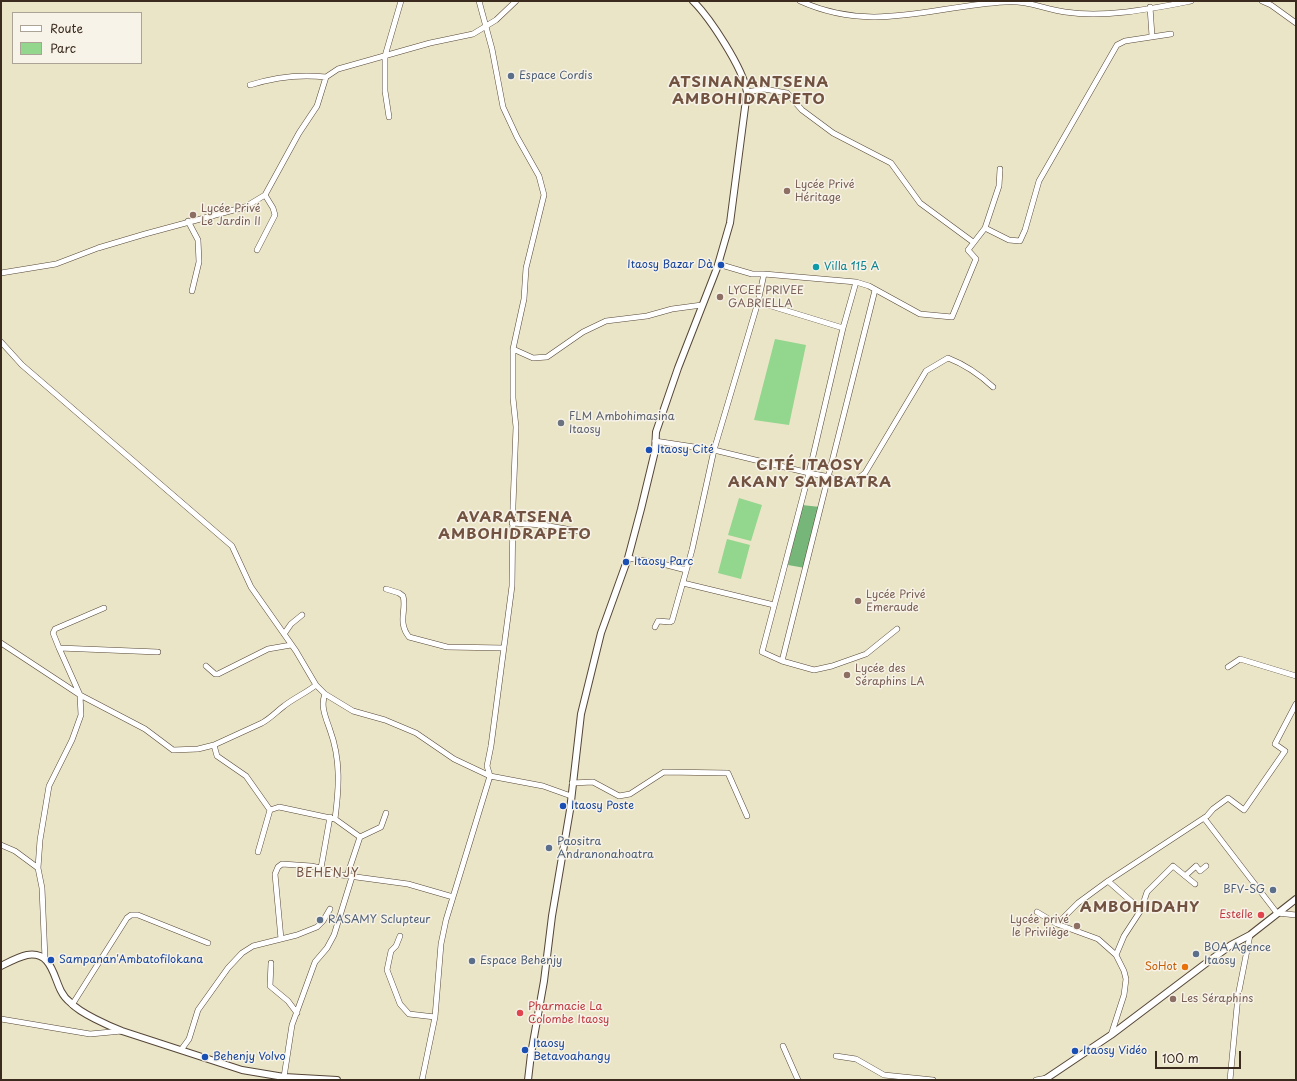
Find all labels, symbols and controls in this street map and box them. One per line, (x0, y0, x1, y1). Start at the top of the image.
legend (12, 12, 142, 64)
text: Route (50, 19, 83, 37)
text: Parc (50, 39, 76, 57)
place label: Espace Cordis (519, 69, 592, 83)
marker: Espace Cordis (506, 71, 516, 81)
district label: ATSINANANTSENA AMBOHIDRAPETO (670, 74, 828, 109)
place label: Lycée Privé Héritage (795, 178, 855, 204)
marker: Lycée Privé Héritage (782, 186, 792, 196)
place label: Lycée Privé Le Jardin II (201, 202, 261, 228)
marker: Lycée Privé Le Jardin II (188, 210, 198, 220)
place label: Itaosy Bazar Dà (627, 258, 713, 272)
marker: Itaosy Bazar Dà (716, 260, 726, 270)
place label: Villa 115 A (824, 260, 879, 274)
marker: Villa 115 A (811, 262, 821, 272)
place label: LYCEE PRIVEE GABRIELLA (728, 284, 804, 310)
marker: LYCEE PRIVEE GABRIELLA (715, 292, 725, 302)
place label: FLM Ambohimasina Itaosy (569, 410, 675, 436)
marker: FLM Ambohimasina Itaosy (556, 418, 566, 428)
place label: Itaosy Cité (657, 443, 714, 457)
marker: Itaosy Cité (644, 445, 654, 455)
district label: CITÉ ITAOSY AKANY SAMBATRA (728, 457, 892, 492)
district label: AVARATSENA AMBOHIDRAPETO (439, 509, 591, 544)
place label: Itaosy Parc (634, 555, 693, 569)
marker: Itaosy Parc (621, 557, 631, 567)
place label: Lycée Privé Emeraude (866, 588, 926, 614)
marker: Lycée Privé Emeraude (853, 596, 863, 606)
place label: Lycée des Séraphins LA (855, 662, 925, 688)
marker: Lycée des Séraphins LA (842, 670, 852, 680)
place label: Itaosy Poste (571, 799, 634, 813)
marker: Itaosy Poste (558, 801, 568, 811)
place label: Paositra Andranonahoatra (557, 835, 654, 861)
marker: Paositra Andranonahoatra (544, 843, 554, 853)
district label: BEHENJY (296, 867, 360, 881)
place label: BFV-SG (1223, 883, 1265, 897)
marker: BFV-SG (1268, 885, 1278, 895)
district label: AMBOHIDAHY (1080, 899, 1200, 917)
place label: Estelle (1219, 908, 1253, 922)
marker: Estelle (1256, 910, 1266, 920)
place label: RASAMY Sclupteur (328, 913, 430, 927)
place label: Lycée privé le Privilège (1010, 913, 1069, 939)
marker: RASAMY Sclupteur (315, 915, 325, 925)
marker: Lycée privé le Privilège (1072, 921, 1082, 931)
place label: BOA Agence Itaosy (1204, 941, 1271, 967)
marker: BOA Agence Itaosy (1191, 949, 1201, 959)
place label: Sampanan'Ambatofilokana (59, 953, 203, 967)
place label: Espace Behenjy (480, 954, 562, 968)
marker: Sampanan'Ambatofilokana (46, 955, 56, 965)
marker: Espace Behenjy (467, 956, 477, 966)
place label: SoHot (1144, 960, 1177, 974)
marker: SoHot (1180, 962, 1190, 972)
place label: Les Séraphins (1181, 992, 1253, 1006)
marker: Les Séraphins (1168, 994, 1178, 1004)
place label: Pharmacie La Colombe Itaosy (528, 1000, 609, 1026)
marker: Pharmacie La Colombe Itaosy (515, 1008, 525, 1018)
place label: Itaosy Betavoahangy (533, 1037, 610, 1063)
scale bar (1157, 1043, 1243, 1069)
place label: Itaosy Vidéo (1083, 1044, 1147, 1058)
marker: Itaosy Betavoahangy (520, 1045, 530, 1055)
marker: Itaosy Vidéo (1070, 1046, 1080, 1056)
text: 100 m (1162, 1049, 1199, 1067)
place label: Behenjy Volvo (213, 1050, 286, 1064)
marker: Behenjy Volvo (200, 1052, 210, 1062)

